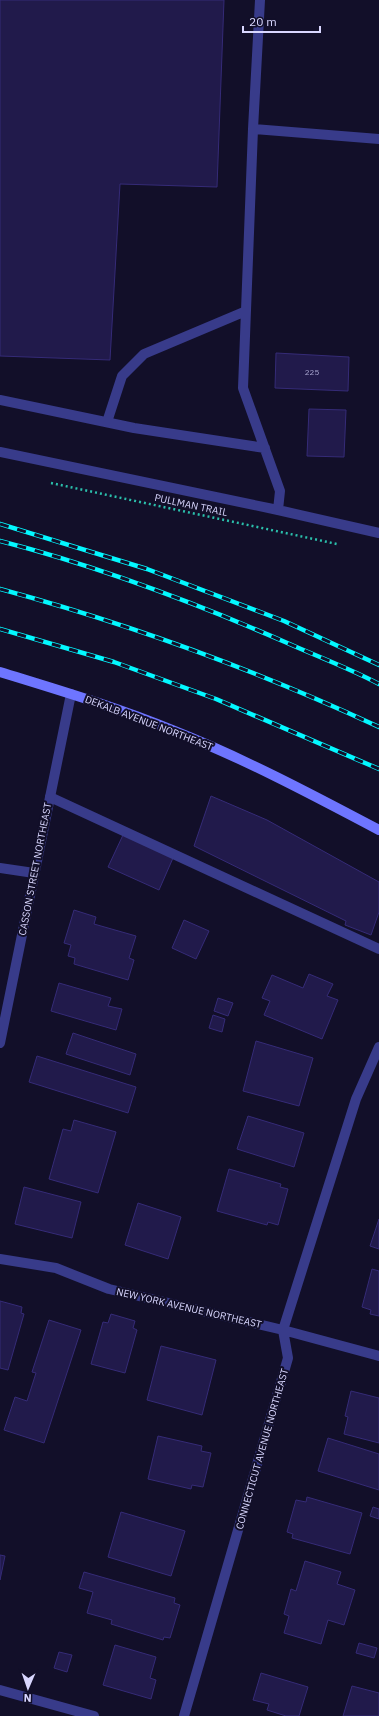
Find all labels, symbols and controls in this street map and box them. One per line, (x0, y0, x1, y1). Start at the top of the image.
scale bar (243, 8, 320, 34)
text: 20 m (249, 14, 277, 29)
house number: 225 (305, 367, 319, 377)
street label: PULLMAN TRAIL (153, 491, 229, 519)
street label: DEKALB AVENUE NORTHEAST (83, 693, 215, 754)
street label: CASSON STREET NORTHEAST (16, 801, 54, 936)
street label: NEW YORK AVENUE NORTHEAST (115, 1285, 263, 1331)
street label: CONNECTICUT AVENUE NORTHEAST (233, 1367, 291, 1531)
north arrow (8, 1668, 48, 1708)
text: N (23, 1691, 32, 1705)

